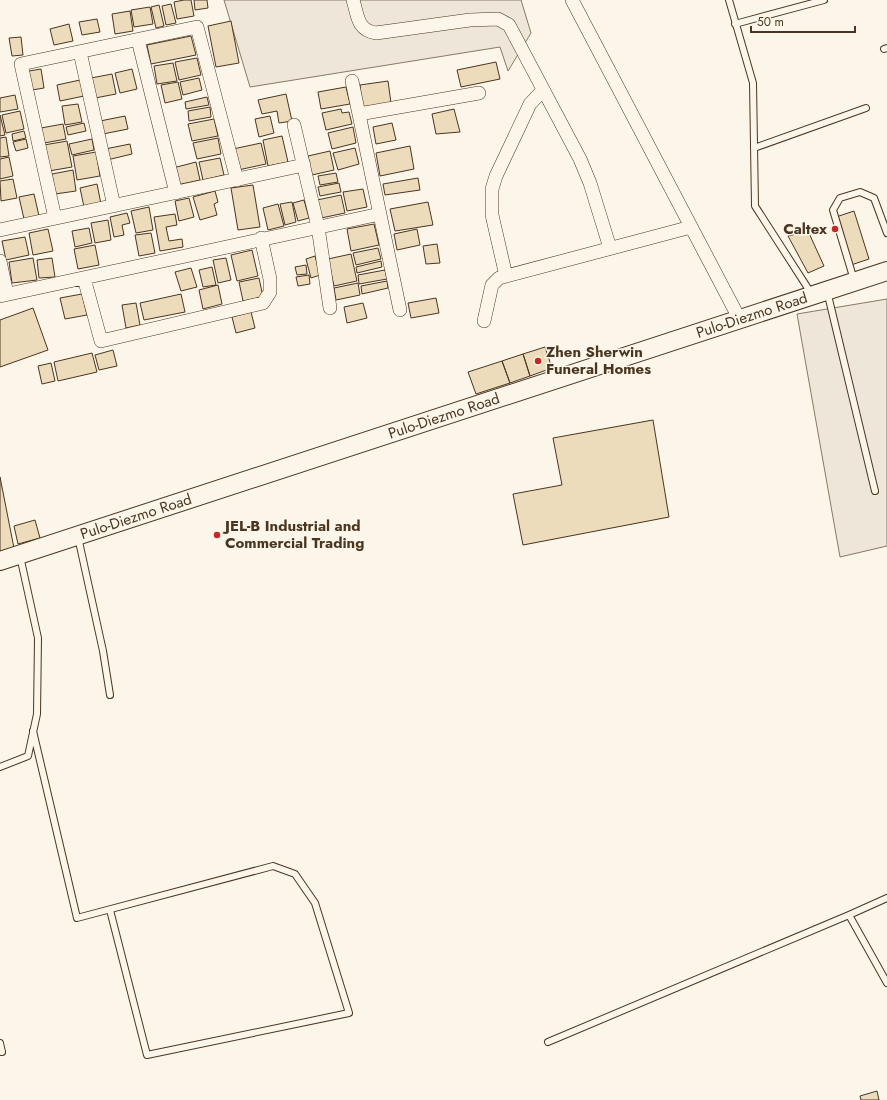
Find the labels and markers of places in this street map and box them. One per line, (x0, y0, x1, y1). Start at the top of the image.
place label: Caltex (783, 218, 827, 240)
marker: Caltex (830, 224, 840, 234)
place label: Zhen Sherwin Funeral Homes (546, 341, 651, 380)
marker: Zhen Sherwin Funeral Homes (533, 356, 543, 366)
place label: JEL-B Industrial and Commercial Trading (222, 515, 364, 554)
marker: JEL-B Industrial and Commercial Trading (212, 530, 222, 540)

